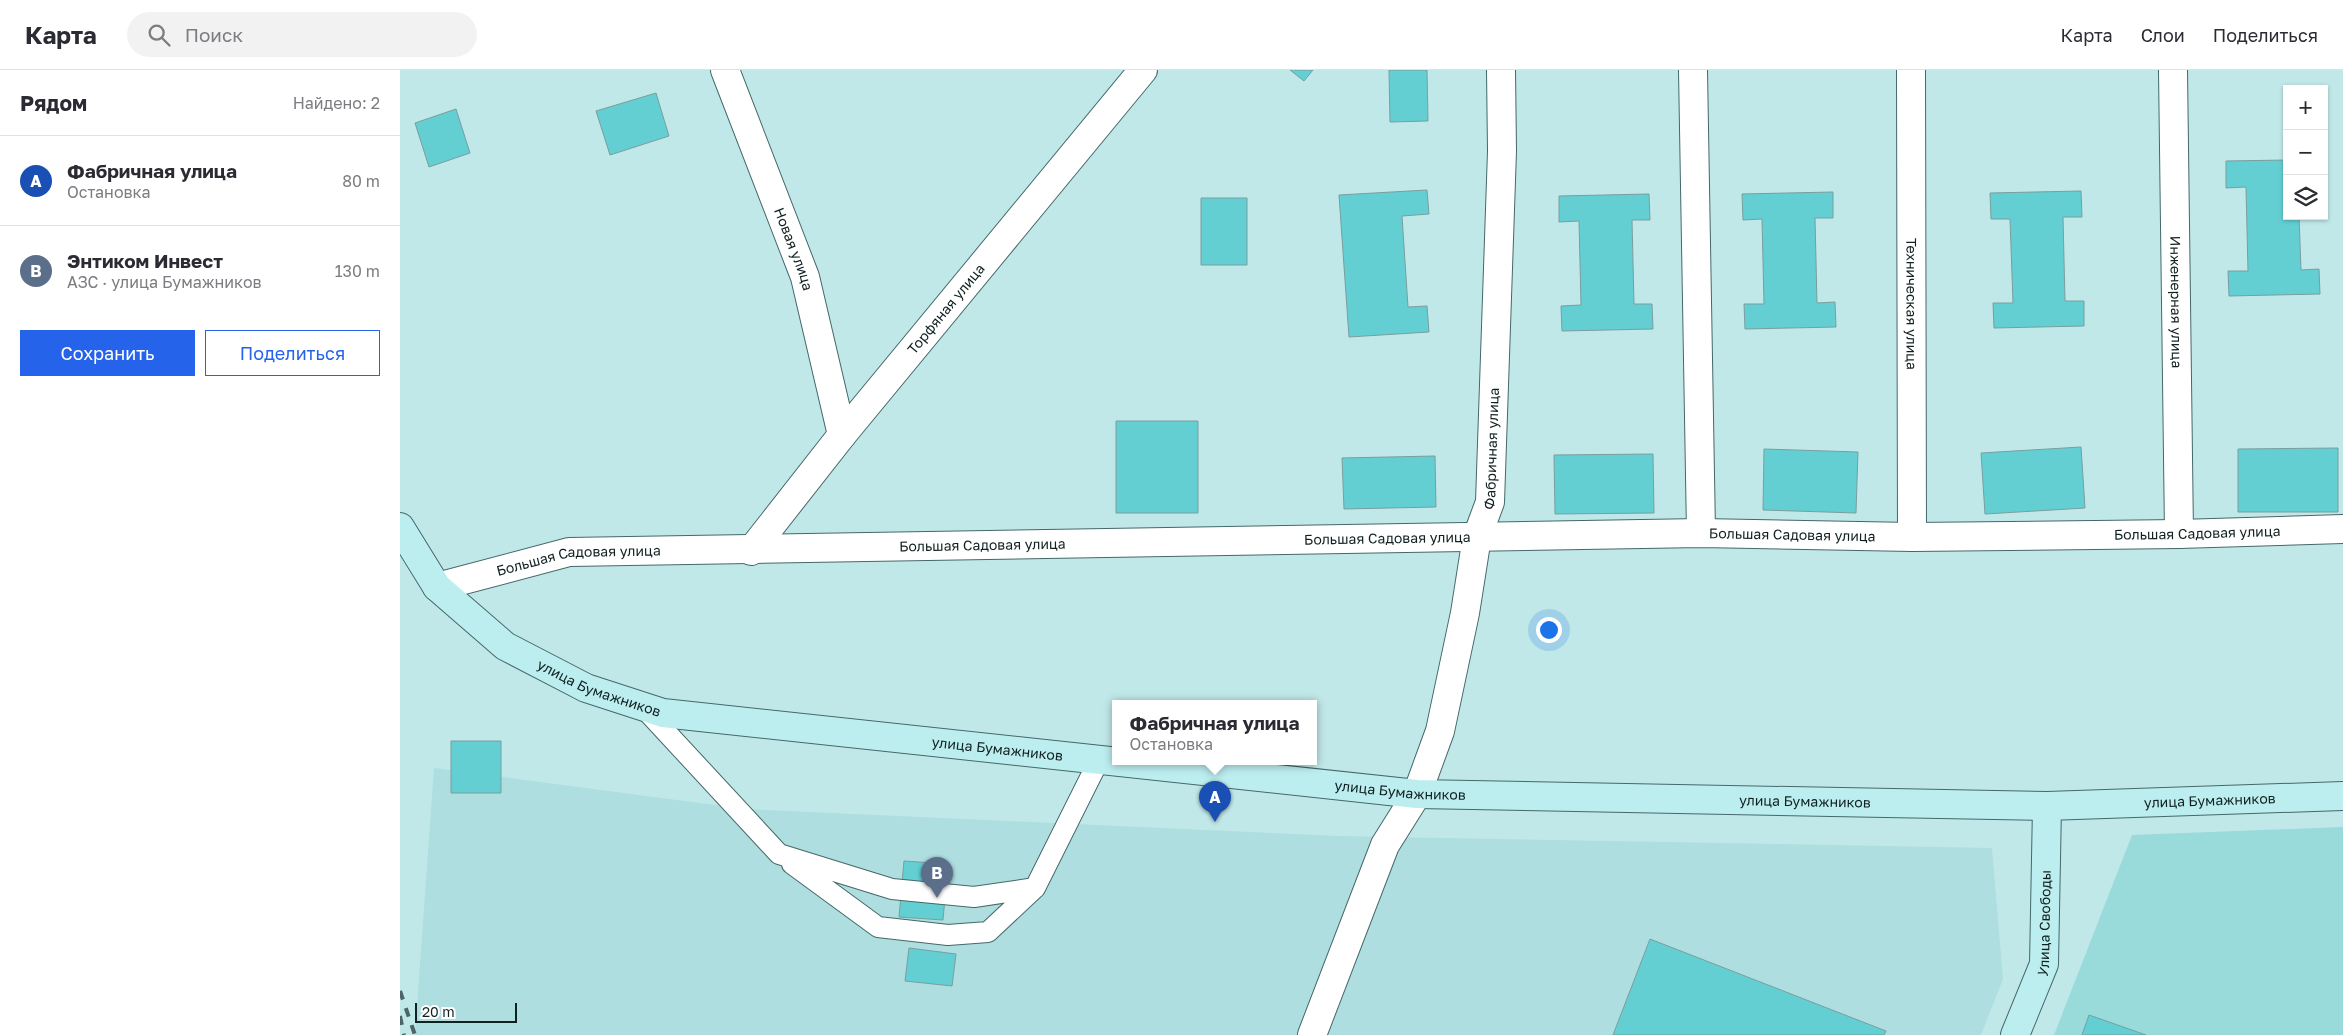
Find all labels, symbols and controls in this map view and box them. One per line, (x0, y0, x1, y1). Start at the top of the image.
search box (127, 12, 477, 57)
text: Карта (25, 20, 97, 49)
icon: search (145, 21, 173, 49)
text: Поиск (185, 23, 243, 46)
text: Карта (2061, 24, 2113, 46)
text: Слои (2141, 24, 2185, 46)
text: Поделиться (2213, 24, 2318, 46)
map controls (2283, 85, 2328, 220)
button: + (2283, 85, 2328, 130)
text: Рядом (20, 90, 87, 116)
text: Найдено: 2 (293, 93, 380, 113)
button: − (2283, 130, 2328, 175)
text: Фабричная улица (67, 159, 237, 182)
text: A (30, 171, 42, 191)
text: 80 m (342, 171, 380, 191)
button: layers (2283, 175, 2328, 220)
text: Остановка (67, 182, 151, 202)
street label: Новая улица (771, 205, 817, 292)
street label: Инженерная улица (2167, 236, 2186, 368)
street label: Техническая улица (1903, 238, 1921, 370)
text: Энтиком Инвест (67, 249, 223, 272)
street label: Торфяная улица (904, 260, 988, 357)
text: B (30, 261, 42, 281)
text: 130 m (335, 261, 380, 281)
text: АЗС · улица Бумажников (67, 272, 262, 292)
button: Сохранить (20, 330, 195, 376)
button: Поделиться (205, 330, 380, 376)
street label: Фабричная улица (1479, 387, 1502, 512)
street label: Большая Садовая улица (2114, 522, 2281, 543)
street label: Большая Садовая улица (1709, 524, 1876, 544)
street label: Большая Садовая улица (1304, 528, 1471, 548)
street label: Большая Садовая улица (899, 535, 1066, 554)
street label: Большая Садовая улица (494, 541, 661, 579)
your location (1536, 617, 1562, 643)
street label: улица Бумажников (535, 655, 663, 720)
popup (1112, 700, 1317, 765)
text: Фабричная улица (1130, 711, 1299, 734)
street label: улица Бумажников (931, 733, 1064, 764)
text: Остановка (1130, 734, 1213, 754)
street label: улица Бумажников (1334, 776, 1466, 803)
pin: A (1199, 781, 1231, 822)
street label: улица Бумажников (2144, 789, 2276, 811)
street label: улица Бумажников (1739, 791, 1871, 811)
pin: B (921, 857, 953, 898)
street label: улица Свободы (2031, 870, 2054, 978)
scale bar (415, 1000, 518, 1023)
text: 20 m (422, 1003, 455, 1020)

